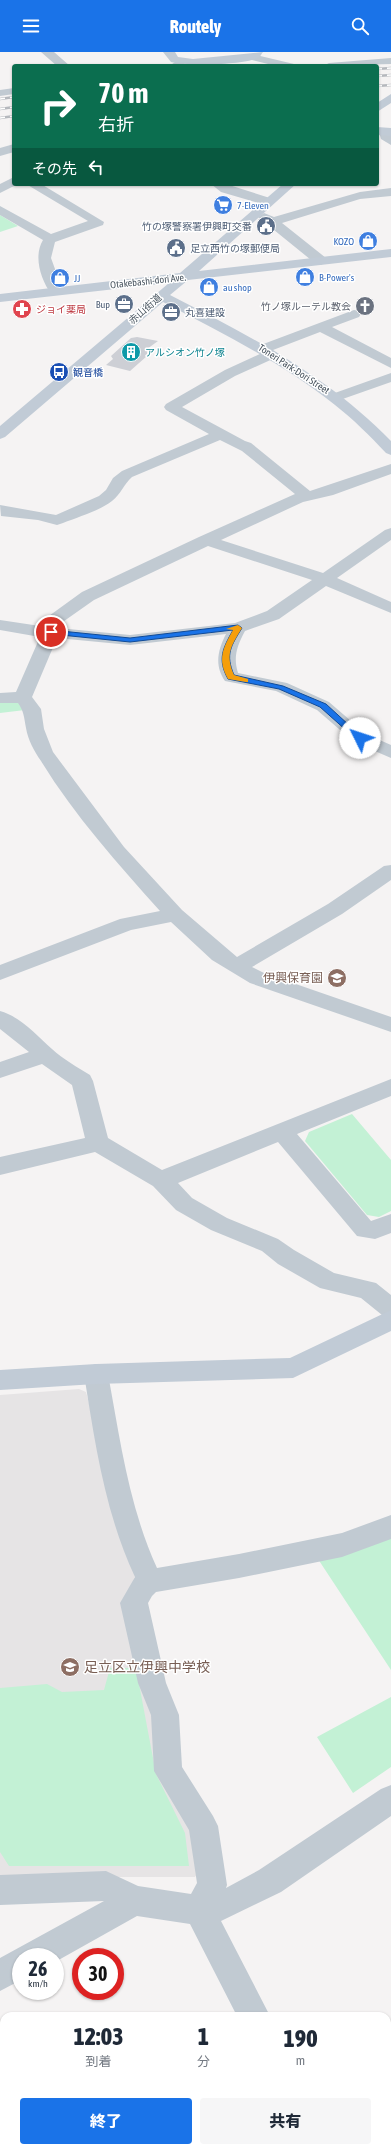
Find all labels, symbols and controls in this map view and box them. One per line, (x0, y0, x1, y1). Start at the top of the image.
icon: menu (20, 15, 42, 37)
icon: search (349, 15, 371, 37)
text: Routely (170, 16, 221, 37)
text: 70 m (98, 77, 148, 109)
icon: right (32, 80, 84, 132)
text: 右折 (98, 114, 134, 135)
icon: left (85, 156, 107, 178)
text: その先 (32, 160, 77, 177)
supermarket icon: 7-Eleven (212, 194, 234, 216)
place label: 7-Eleven (237, 200, 269, 211)
public building icon: 竹の塚警察署伊興町交番 (255, 215, 277, 237)
place label: 竹の塚警察署伊興町交番 (142, 221, 252, 232)
shop icon: KOZO (357, 230, 379, 252)
place label: KOZO (333, 236, 354, 247)
public building icon: 足立西竹の塚郵便局 (165, 237, 187, 259)
place label: 足立西竹の塚郵便局 (190, 243, 280, 254)
shop icon: B-Power's (294, 266, 316, 288)
shop icon: JJ (49, 267, 71, 289)
street label: Otakebashi-dori Ave. (110, 272, 187, 290)
place label: B-Power's (319, 272, 355, 283)
place label: JJ (74, 273, 80, 284)
shop icon: au shop (198, 276, 220, 298)
place label: au shop (223, 282, 252, 293)
street label: 赤山街道 (126, 292, 164, 326)
office icon: Bup (113, 293, 135, 315)
church icon: 竹ノ塚ルーテル教会 (354, 295, 376, 317)
pharmacy icon: ジョイ薬局 (11, 298, 33, 320)
place label: Bup (96, 299, 110, 310)
office icon: 丸喜建設 (160, 301, 182, 323)
place label: 竹ノ塚ルーテル教会 (261, 301, 351, 312)
place label: ジョイ薬局 (36, 304, 86, 315)
place label: 丸喜建設 (185, 307, 225, 318)
building icon: アルシオン竹ノ塚 (120, 341, 142, 363)
street label: Toneri Park-Dori Street (256, 342, 332, 396)
place label: アルシオン竹ノ塚 (145, 347, 225, 358)
bus stop icon: 観音橋 (48, 361, 70, 383)
place label: 観音橋 (73, 367, 103, 378)
pin (34, 615, 68, 649)
icon: arrive (40, 621, 62, 643)
position arrow (339, 717, 381, 759)
school or university icon: 伊興保育園 (326, 967, 348, 989)
place label: 伊興保育園 (263, 971, 323, 985)
school or university icon: 足立区立伊興中学校 (59, 1656, 81, 1678)
place label: 足立区立伊興中学校 (84, 1659, 210, 1675)
speed limit sign: 30 (72, 1948, 124, 2000)
text: 26 (29, 1957, 47, 1980)
text: km/h (28, 1978, 48, 1989)
text: 12:03 (74, 2023, 123, 2050)
text: 1 (198, 2023, 209, 2050)
text: 190 (284, 2025, 317, 2052)
text: m (296, 2053, 305, 2068)
text: 到着 (85, 2054, 112, 2069)
text: 分 (197, 2054, 210, 2069)
button: 終了 (20, 2098, 192, 2144)
button: 共有 (200, 2098, 371, 2144)

